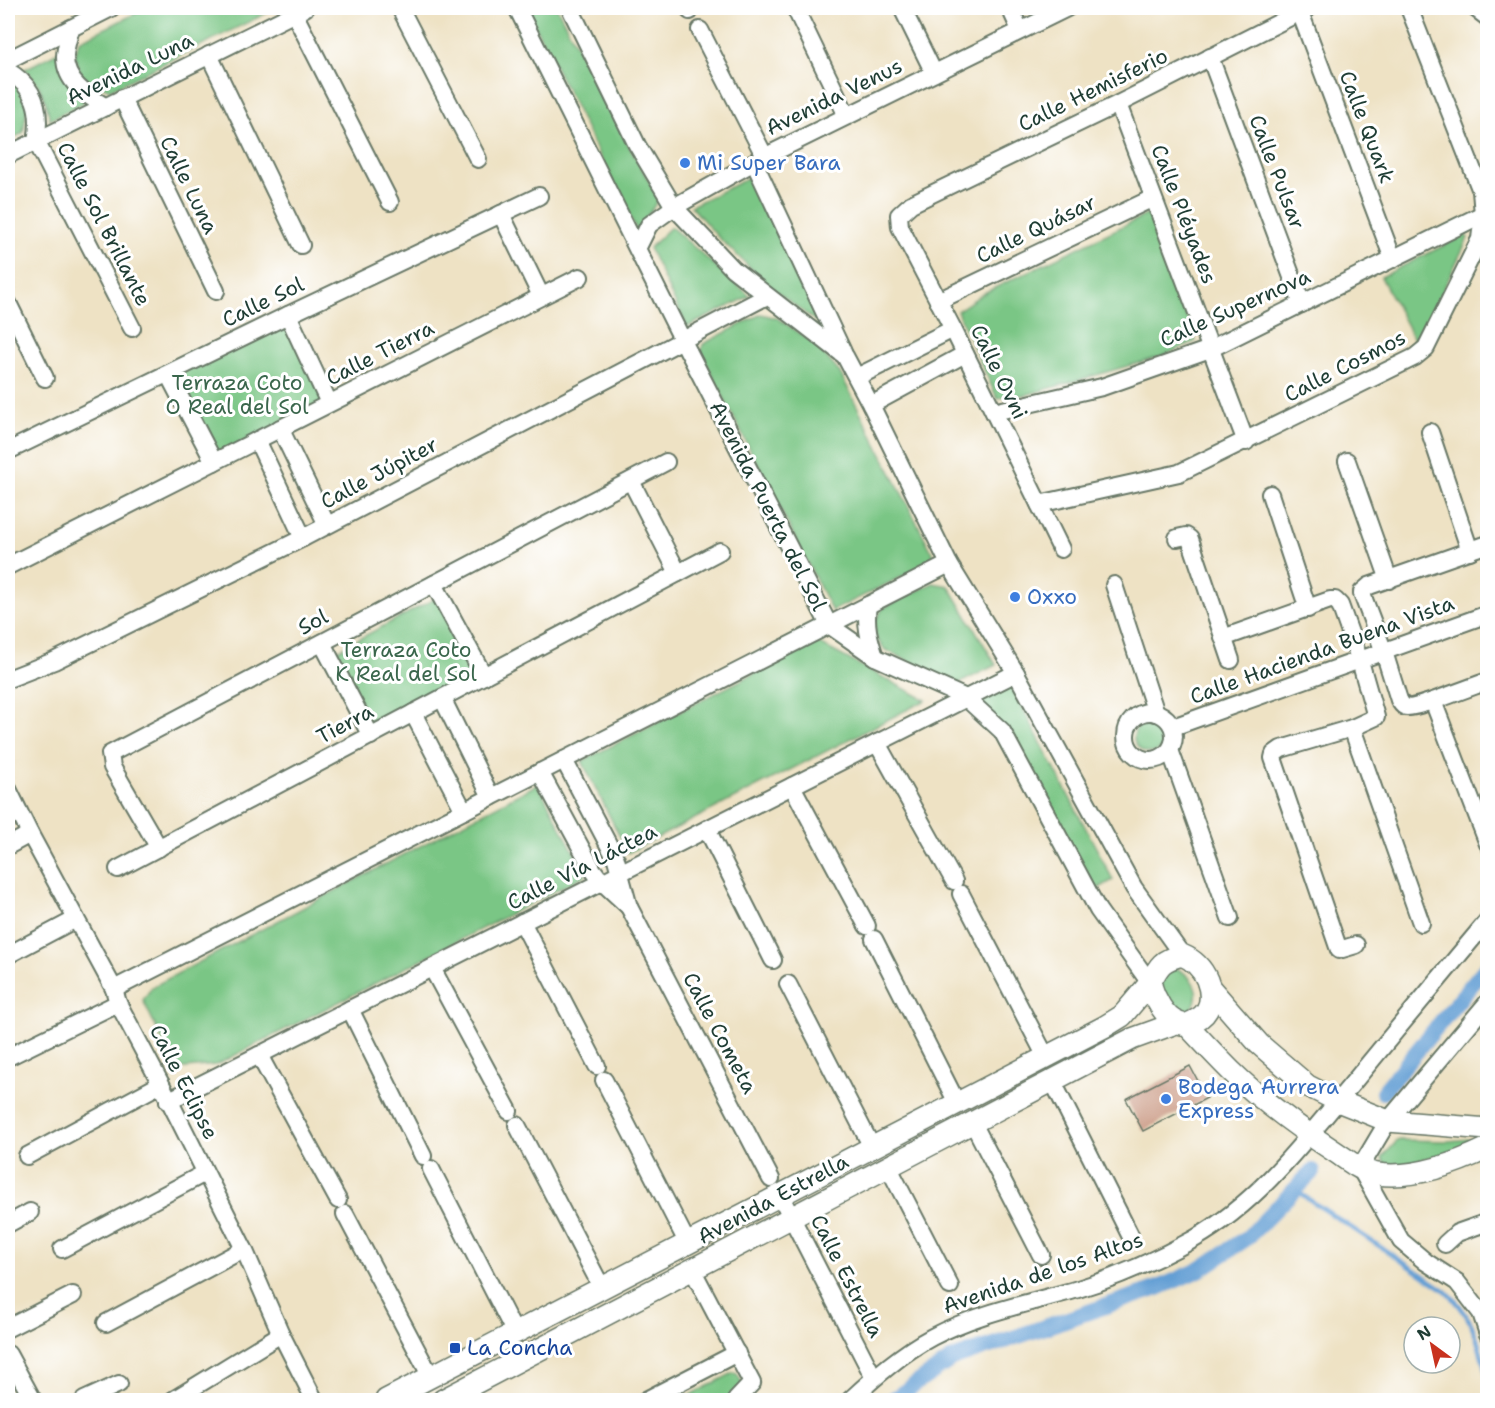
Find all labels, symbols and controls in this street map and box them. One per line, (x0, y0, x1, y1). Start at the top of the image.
street label: Avenida Luna (62, 26, 198, 112)
street label: Calle Hemisferio (1014, 42, 1172, 138)
street label: Avenida Venus (761, 52, 907, 142)
street label: Calle Quark (1333, 67, 1401, 187)
street label: Calle Pulsar (1242, 111, 1312, 233)
street label: Calle Luna (153, 131, 225, 239)
street label: Calle Sol Brillante (51, 137, 157, 311)
street label: Calle Pléyades (1145, 140, 1223, 288)
place label: Mi Super Bara (697, 149, 840, 177)
marker: Mi Super Bara (678, 156, 692, 170)
street label: Calle Quásar (971, 188, 1101, 270)
street label: Calle Supernova (1155, 262, 1315, 354)
street label: Calle Sol (218, 270, 309, 334)
street label: Calle Tierra (321, 314, 439, 392)
street label: Calle Ovni (964, 320, 1034, 424)
street label: Calle Cosmos (1279, 323, 1411, 409)
park label: Terraza Coto O Real del Sol (165, 369, 309, 421)
street label: Avenida Puerta del Sol (703, 396, 833, 616)
street label: Calle Júpiter (316, 430, 443, 516)
place label: Oxxo (1027, 583, 1077, 611)
street label: Calle Hacienda Buena Vista (1186, 589, 1458, 711)
marker: Oxxo (1008, 590, 1022, 604)
street label: Sol (293, 602, 334, 641)
park label: Terraza Coto K Real del Sol (335, 636, 477, 688)
street label: Tierra (312, 697, 378, 751)
street label: Calle Vía Láctea (502, 817, 662, 917)
street label: Calle Cometa (676, 968, 764, 1098)
street label: Calle Eclipse (143, 1020, 225, 1144)
place label: Bodega Aurrera Express (1178, 1073, 1339, 1125)
marker: Bodega Aurrera Express (1159, 1092, 1173, 1106)
street label: Avenida Estrella (693, 1147, 853, 1251)
street label: Calle Estrella (804, 1210, 890, 1342)
street label: Avenida de los Altos (939, 1226, 1147, 1320)
north arrow (1402, 1315, 1462, 1375)
text: N (1413, 1321, 1435, 1345)
place label: La Concha (467, 1334, 572, 1362)
marker: La Concha (448, 1341, 462, 1355)

